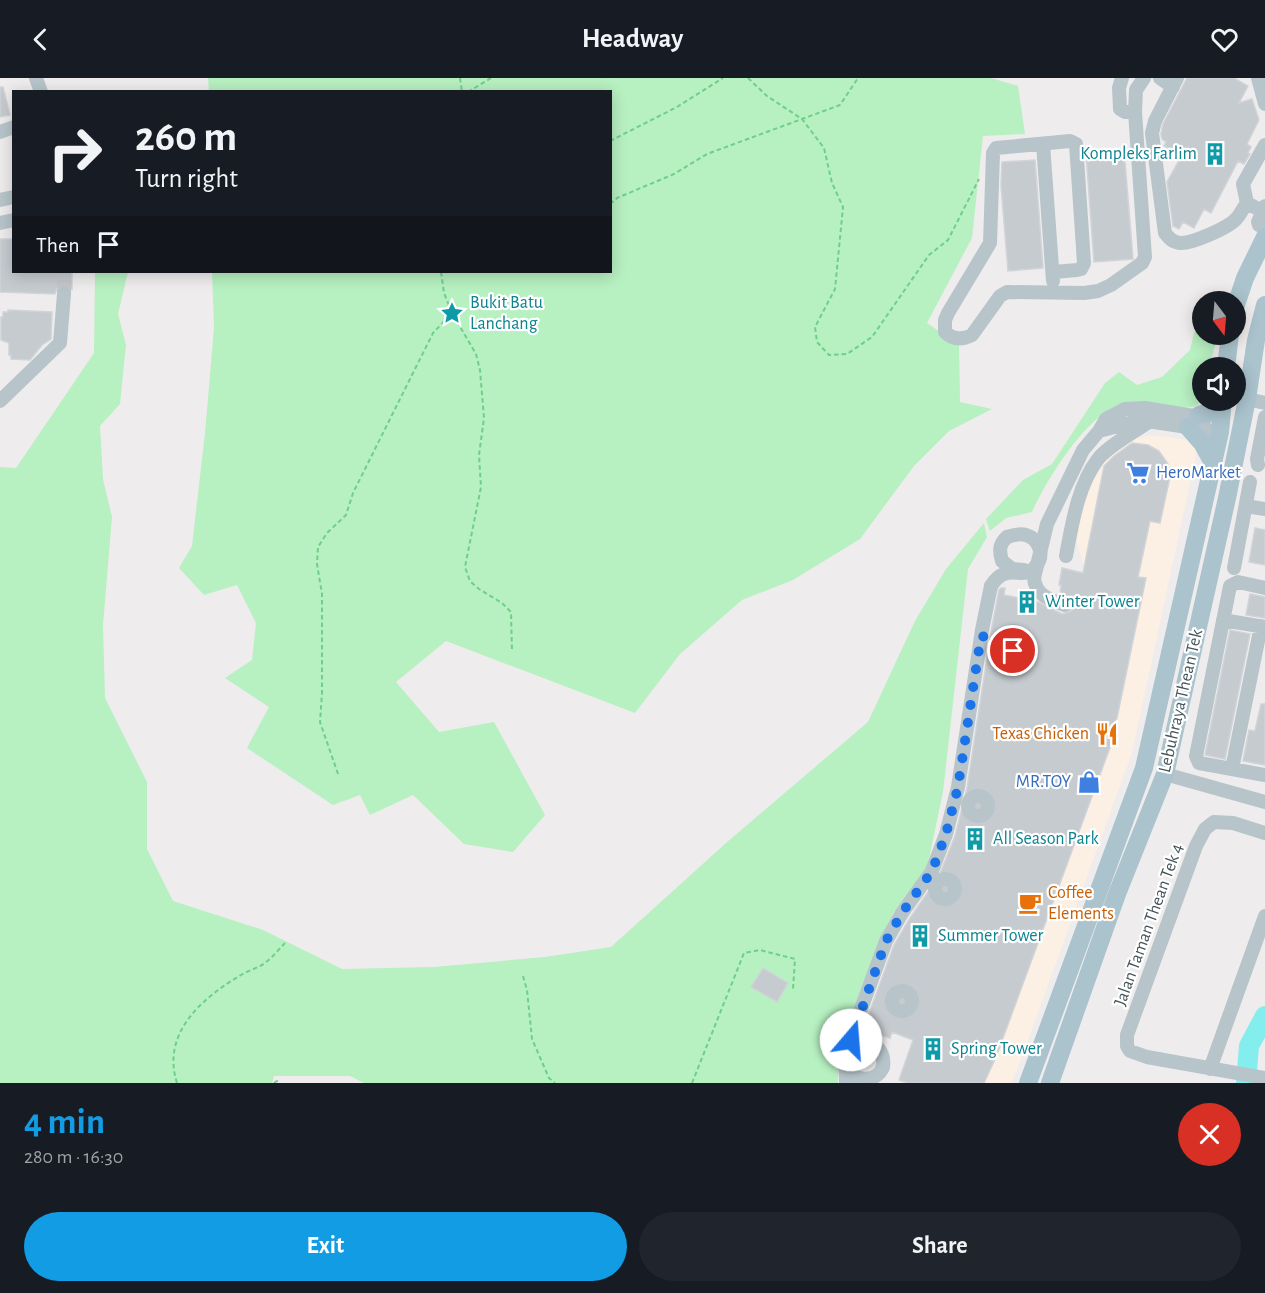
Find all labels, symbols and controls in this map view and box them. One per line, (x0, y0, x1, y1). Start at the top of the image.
icon: back (24, 23, 57, 56)
icon: heart (1208, 23, 1241, 56)
text: Headway (582, 25, 683, 52)
icon: right (36, 114, 114, 192)
text: 260 m (135, 116, 237, 158)
building icon: Kompleks Farlim (1202, 141, 1228, 167)
place label: Kompleks Farlim (1080, 145, 1197, 163)
text: Turn right (135, 165, 238, 192)
icon: arrive (92, 228, 125, 261)
text: Then (36, 234, 80, 256)
north arrow (1192, 291, 1246, 345)
map controls (1192, 291, 1246, 411)
place label: Bukit Batu Lanchang (470, 294, 543, 333)
place icon: Bukit Batu Lanchang (439, 300, 465, 326)
button: sound (1192, 357, 1246, 411)
supermarket icon: HeroMarket (1125, 460, 1151, 486)
place label: HeroMarket (1156, 464, 1241, 482)
building icon: Winter Tower (1014, 589, 1040, 615)
place label: Winter Tower (1045, 593, 1140, 611)
pin (987, 625, 1038, 676)
street label: Lebuhraya Thean Tek (1156, 627, 1206, 774)
icon: arrive (996, 634, 1029, 667)
restaurant icon: Texas Chicken (1094, 721, 1120, 747)
place label: Texas Chicken (992, 725, 1089, 743)
shop icon: MR.TOY (1076, 769, 1102, 795)
place label: MR.TOY (1016, 773, 1071, 791)
building icon: All Season Park (962, 826, 988, 852)
place label: All Season Park (993, 830, 1099, 848)
street label: Jalan Taman Thean Tek 4 (1111, 841, 1187, 1009)
place label: Coffee Elements (1048, 884, 1114, 923)
cafe icon: Coffee Elements (1017, 890, 1043, 916)
building icon: Summer Tower (907, 923, 933, 949)
place label: Summer Tower (938, 927, 1044, 945)
position arrow (819, 1008, 883, 1072)
building icon: Spring Tower (920, 1036, 946, 1062)
place label: Spring Tower (951, 1040, 1042, 1058)
button: close (1178, 1103, 1241, 1166)
text: 4 min (24, 1104, 105, 1140)
text: 280 m · 16:30 (24, 1147, 123, 1167)
button: Exit (24, 1212, 627, 1281)
button: Share (639, 1212, 1241, 1281)

